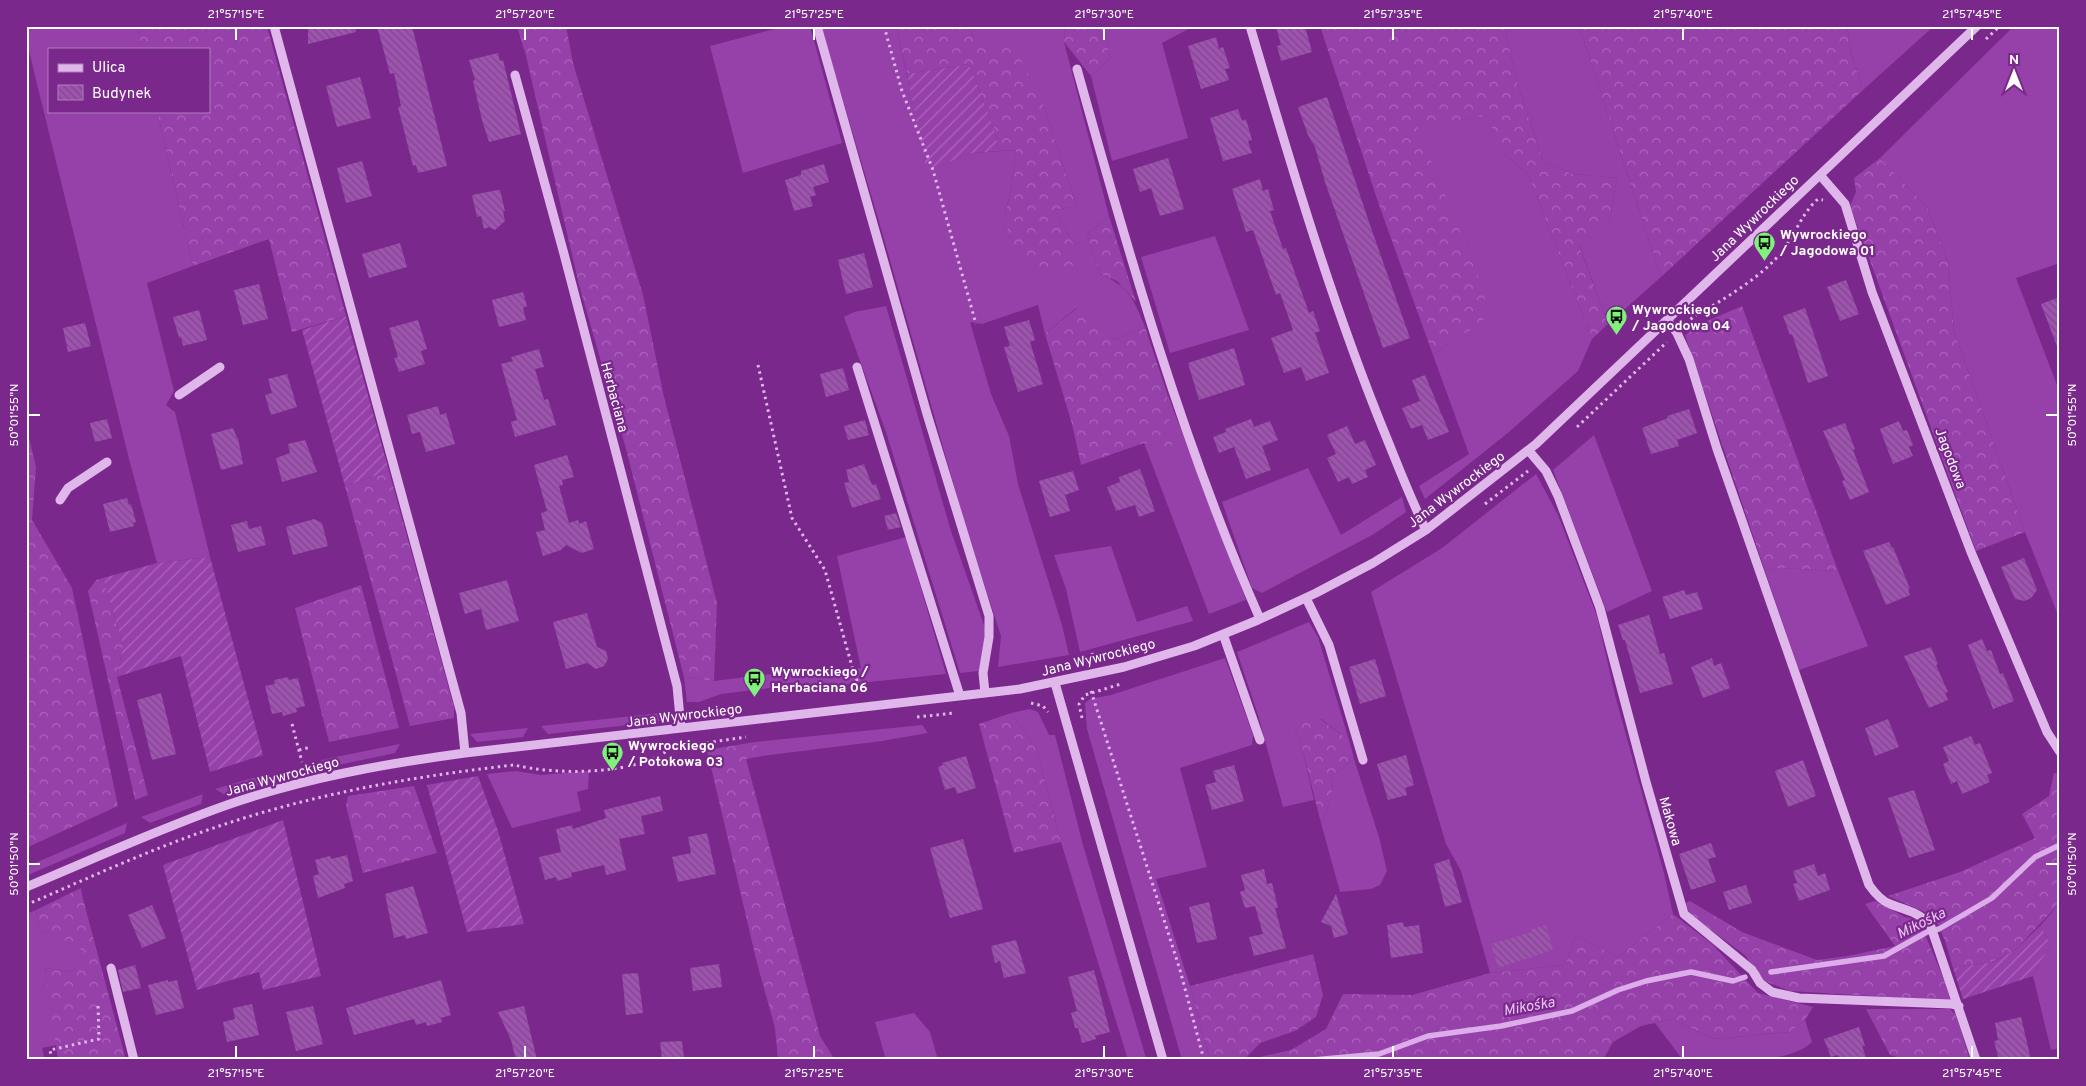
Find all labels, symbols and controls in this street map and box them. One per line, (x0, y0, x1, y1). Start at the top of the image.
text: 21°57'15"E (208, 7, 264, 23)
text: 21°57'20"E (495, 7, 555, 23)
text: 21°57'25"E (784, 7, 844, 23)
text: 21°57'30"E (1074, 7, 1134, 23)
text: 21°57'35"E (1363, 7, 1423, 23)
text: 21°57'40"E (1653, 7, 1713, 23)
text: 21°57'45"E (1942, 7, 2002, 23)
legend (48, 48, 210, 112)
north arrow (1988, 48, 2038, 98)
text: N (2009, 52, 2019, 69)
text: Ulica (92, 59, 125, 78)
text: Budynek (92, 85, 151, 104)
street label: Jana Wywrockiego (1707, 172, 1803, 266)
place label: Wywrockiego / Jagodowa 01 (1779, 227, 1875, 260)
bus stop icon: Wywrockiego / Jagodowa 01 (1752, 230, 1776, 261)
place label: Wywrockiego / Jagodowa 04 (1631, 302, 1730, 335)
bus stop icon: Wywrockiego / Jagodowa 04 (1604, 305, 1628, 336)
street label: Herbaciana (596, 360, 631, 434)
text: 50°01'55"N (7, 383, 23, 447)
text: 50°01'55"N (2065, 383, 2081, 447)
street label: Jagodowa (1930, 426, 1969, 491)
street label: Jana Wywrockiego (1405, 448, 1509, 532)
street label: Jana Wywrockiego (1039, 636, 1157, 681)
place label: Wywrockiego / Herbaciana 06 (771, 664, 869, 697)
bus stop icon: Wywrockiego / Herbaciana 06 (743, 667, 767, 698)
street label: Jana Wywrockiego (625, 701, 744, 732)
place label: Wywrockiego / Potokowa 03 (627, 738, 723, 771)
bus stop icon: Wywrockiego / Potokowa 03 (600, 741, 624, 772)
street label: Jana Wywrockiego (224, 754, 341, 801)
street label: Makowa (1654, 795, 1685, 848)
text: 50°01'50"N (7, 832, 23, 896)
text: 50°01'50"N (2065, 832, 2081, 896)
water label: Mikośka (1894, 904, 1949, 944)
water label: Mikośka (1502, 994, 1557, 1021)
text: 21°57'15"E (208, 1066, 264, 1082)
text: 21°57'20"E (495, 1066, 555, 1082)
text: 21°57'25"E (784, 1066, 844, 1082)
text: 21°57'30"E (1074, 1066, 1134, 1082)
text: 21°57'35"E (1363, 1066, 1423, 1082)
text: 21°57'40"E (1653, 1066, 1713, 1082)
text: 21°57'45"E (1942, 1066, 2002, 1082)

